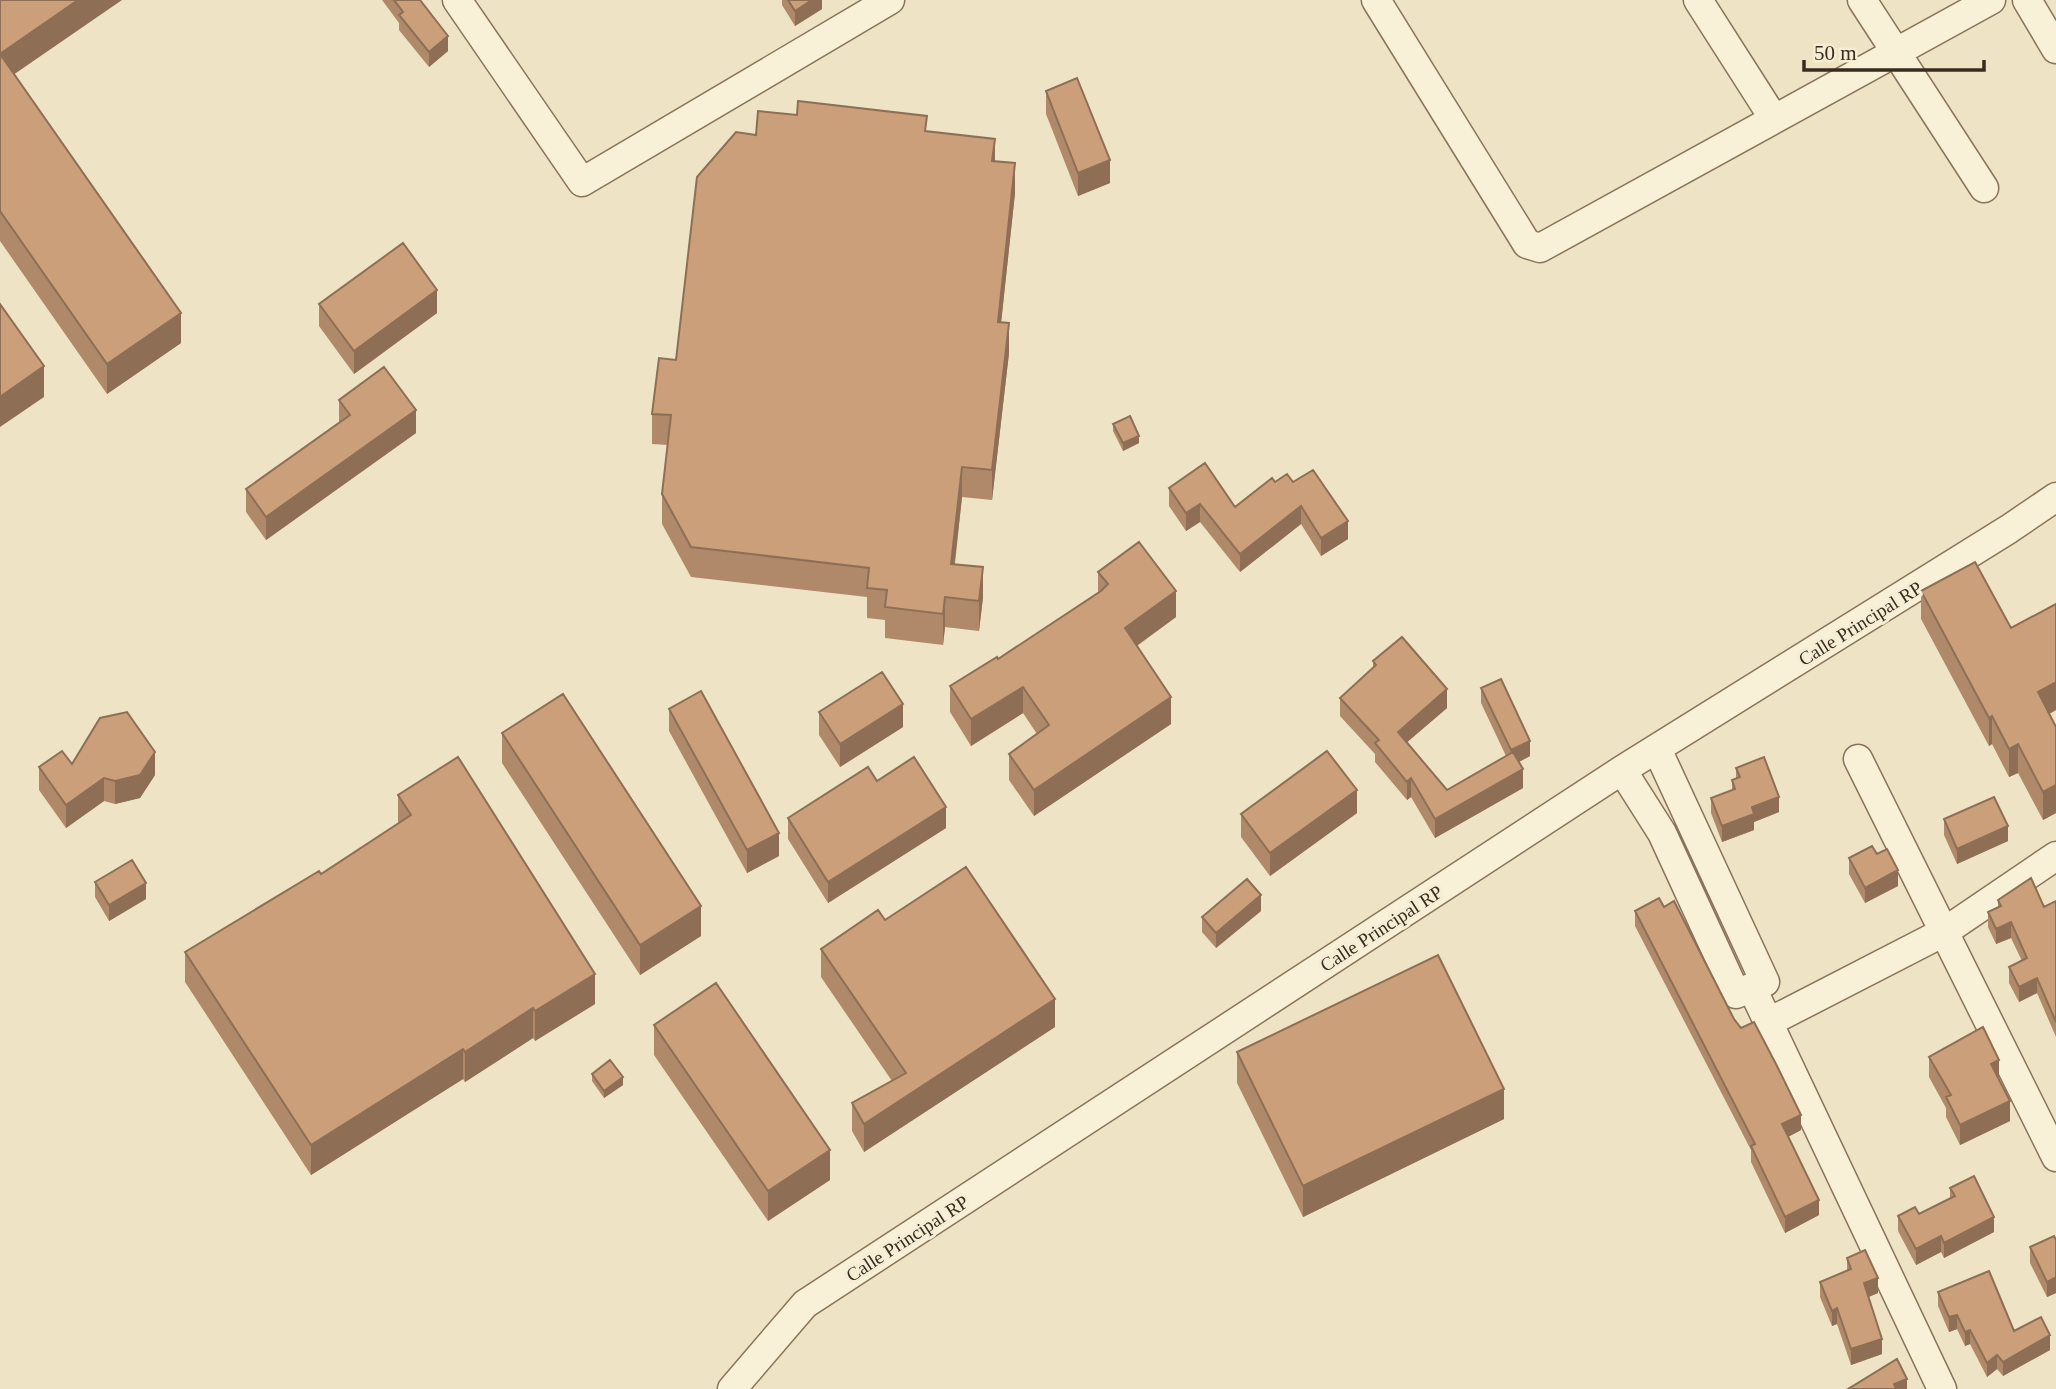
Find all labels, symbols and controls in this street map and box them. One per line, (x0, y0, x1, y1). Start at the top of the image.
scale bar (1804, 28, 1984, 72)
text: 50 m (1814, 41, 1857, 65)
street label: Calle Principal RP (1795, 577, 1926, 670)
street label: Calle Principal RP (1316, 881, 1446, 976)
street label: Calle Principal RP (842, 1191, 972, 1286)

